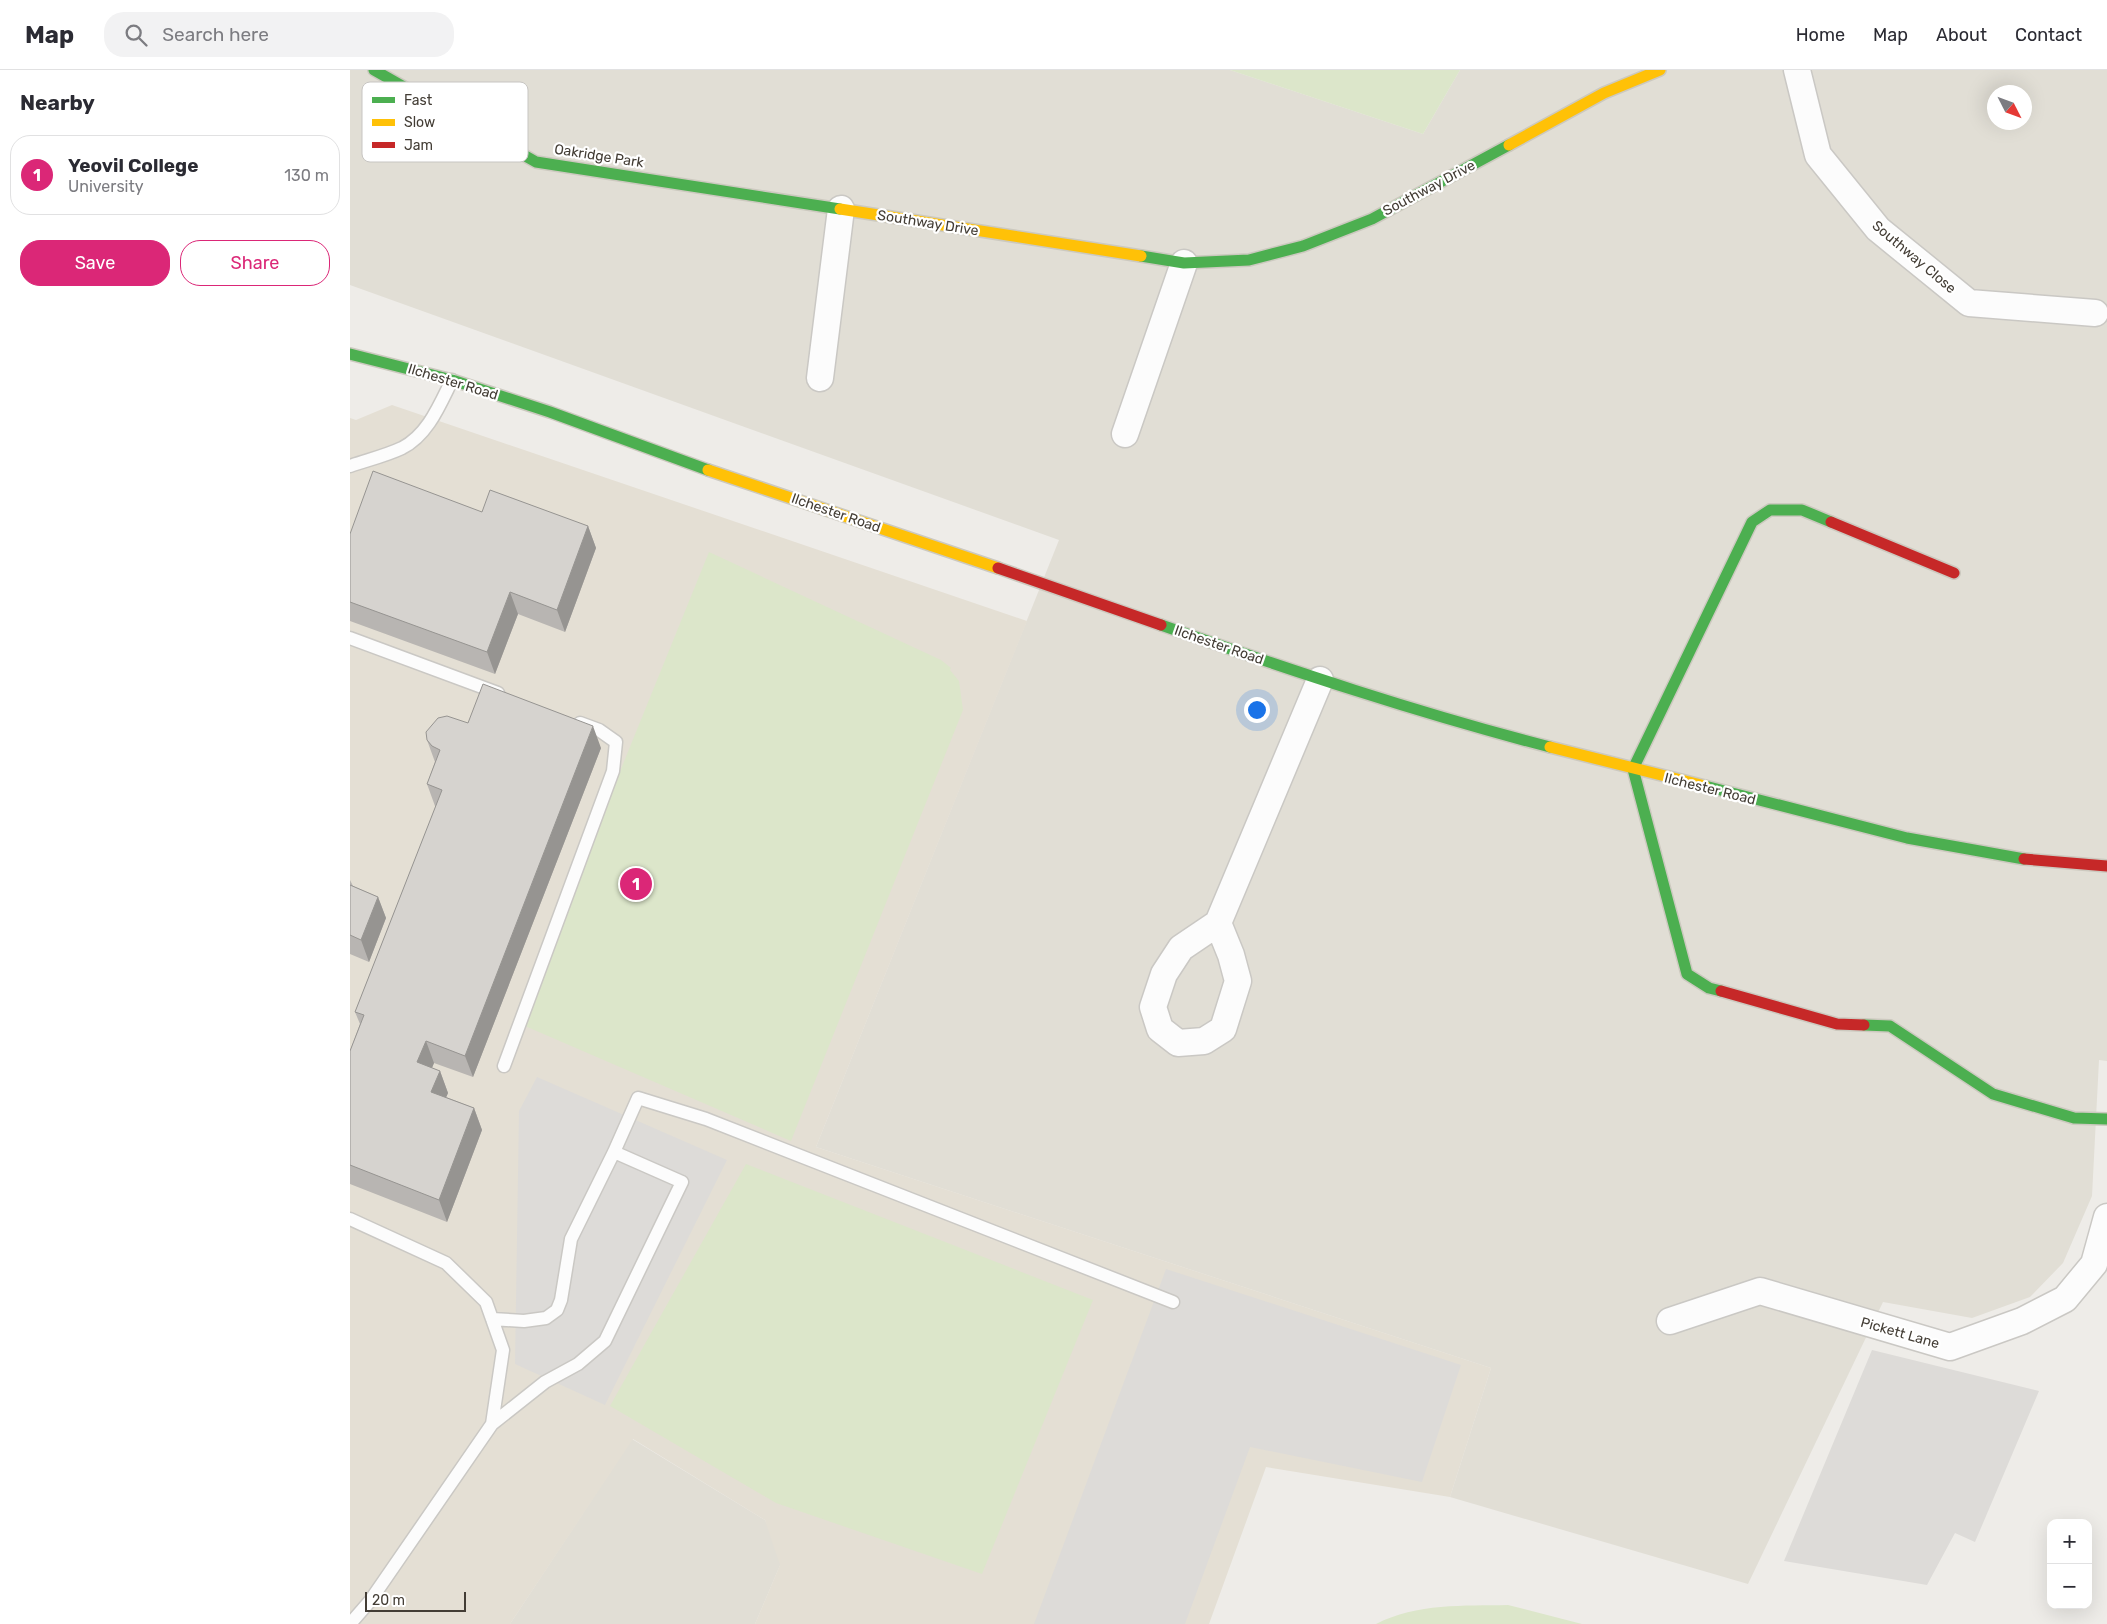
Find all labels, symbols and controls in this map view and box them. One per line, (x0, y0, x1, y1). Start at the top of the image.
search box (104, 12, 454, 57)
text: Map (25, 21, 74, 49)
icon: search (122, 21, 150, 49)
text: Search here (162, 23, 269, 46)
text: Home (1796, 24, 1845, 46)
text: Map (1873, 24, 1908, 46)
text: About (1936, 24, 1987, 46)
text: Contact (2015, 24, 2082, 46)
legend (362, 82, 528, 162)
north arrow (1987, 85, 2032, 130)
text: Nearby (20, 90, 95, 115)
text: Fast (404, 92, 433, 109)
text: Slow (404, 114, 435, 131)
text: Jam (404, 137, 433, 154)
street label: Oakridge Park (553, 141, 646, 172)
text: Yeovil College (68, 154, 198, 177)
street label: Southway Drive (1380, 156, 1478, 219)
text: 1 (33, 166, 41, 185)
text: 130 m (284, 166, 329, 185)
text: University (68, 177, 144, 196)
street label: Southway Drive (876, 207, 980, 239)
street label: Southway Close (1869, 217, 1959, 297)
button: Save (20, 240, 170, 286)
button: Share (180, 240, 330, 286)
street label: Ilchester Road (406, 360, 500, 404)
street label: Ilchester Road (789, 490, 883, 536)
street label: Ilchester Road (1172, 622, 1266, 668)
your location (1244, 697, 1270, 723)
street label: Ilchester Road (1663, 769, 1757, 809)
pin: 1 (620, 865, 652, 903)
street label: Pickett Lane (1859, 1314, 1941, 1352)
map controls (2047, 1519, 2092, 1609)
button: + (2047, 1519, 2092, 1564)
button: − (2047, 1564, 2092, 1609)
scale bar (365, 1589, 466, 1612)
text: 20 m (372, 1592, 405, 1609)

